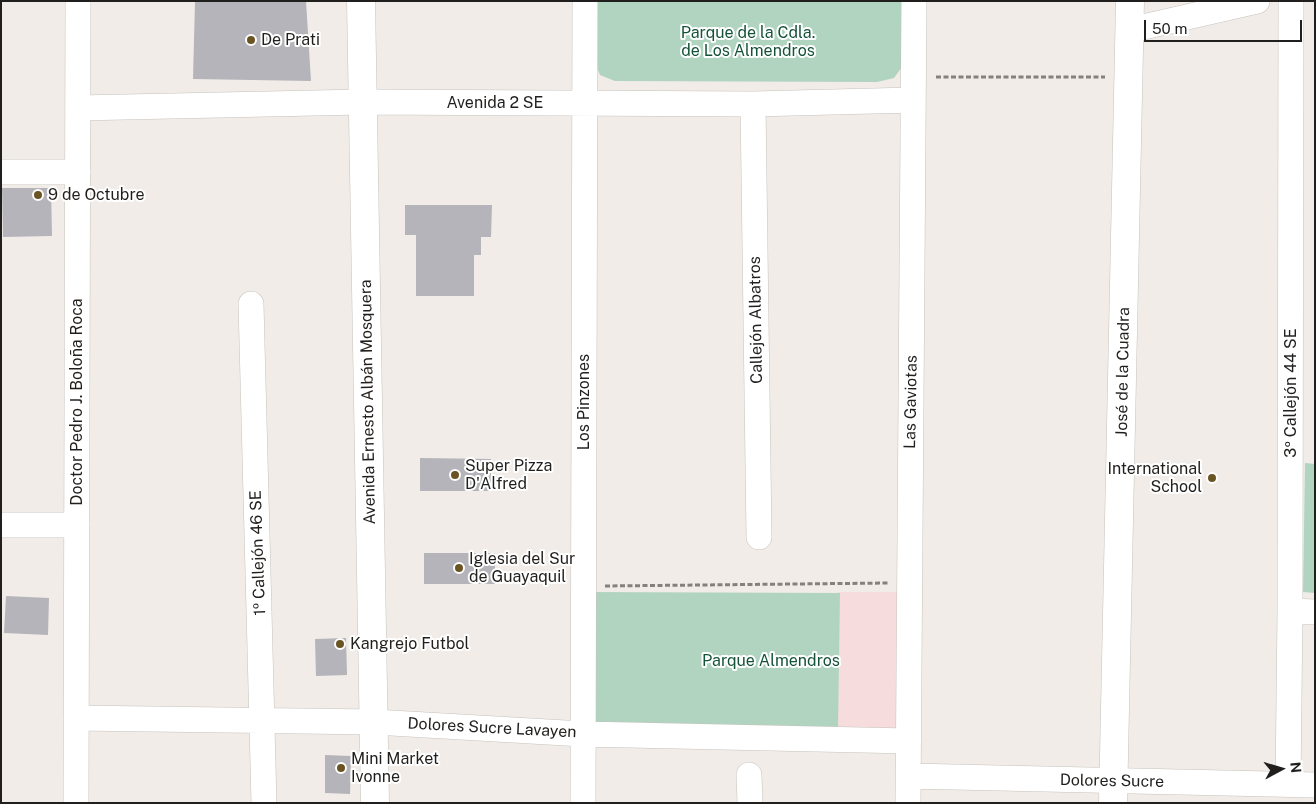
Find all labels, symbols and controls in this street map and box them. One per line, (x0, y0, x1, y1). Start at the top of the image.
scale bar (1146, 10, 1304, 42)
text: 50 m (1152, 20, 1187, 37)
park label: Parque de la Cdla. de Los Almendros (681, 23, 815, 61)
place label: De Prati (261, 30, 320, 50)
marker: De Prati (245, 34, 257, 46)
street label: Avenida 2 SE (447, 93, 543, 113)
place label: 9 de Octubre (48, 185, 145, 205)
marker: 9 de Octubre (32, 189, 44, 201)
street label: Callejón Albatros (745, 256, 767, 384)
street label: Avenida Ernesto Albán Mosquera (356, 279, 380, 525)
street label: Doctor Pedro J. Boloña Roca (67, 298, 87, 506)
street label: José de la Cuadra (1112, 307, 1134, 437)
street label: 3º Callejón 44 SE (1281, 328, 1301, 458)
street label: Los Pinzones (574, 354, 594, 450)
street label: Las Gaviotas (901, 355, 921, 449)
place label: Super Pizza D'Alfred (465, 456, 552, 494)
place label: International School (1107, 459, 1202, 497)
marker: Super Pizza D'Alfred (449, 469, 461, 481)
marker: International School (1206, 472, 1218, 484)
street label: 1º Callejón 46 SE (246, 490, 270, 616)
place label: Iglesia del Sur de Guayaquil (469, 549, 575, 587)
marker: Iglesia del Sur de Guayaquil (453, 562, 465, 574)
place label: Kangrejo Futbol (350, 634, 469, 654)
marker: Kangrejo Futbol (334, 638, 346, 650)
park label: Parque Almendros (702, 651, 840, 671)
street label: Dolores Sucre Lavayen (407, 714, 577, 742)
north arrow (1256, 744, 1306, 794)
place label: Mini Market Ivonne (351, 749, 439, 787)
text: N (1287, 761, 1304, 774)
marker: Mini Market Ivonne (335, 762, 347, 774)
street label: Dolores Sucre (1060, 770, 1164, 792)

